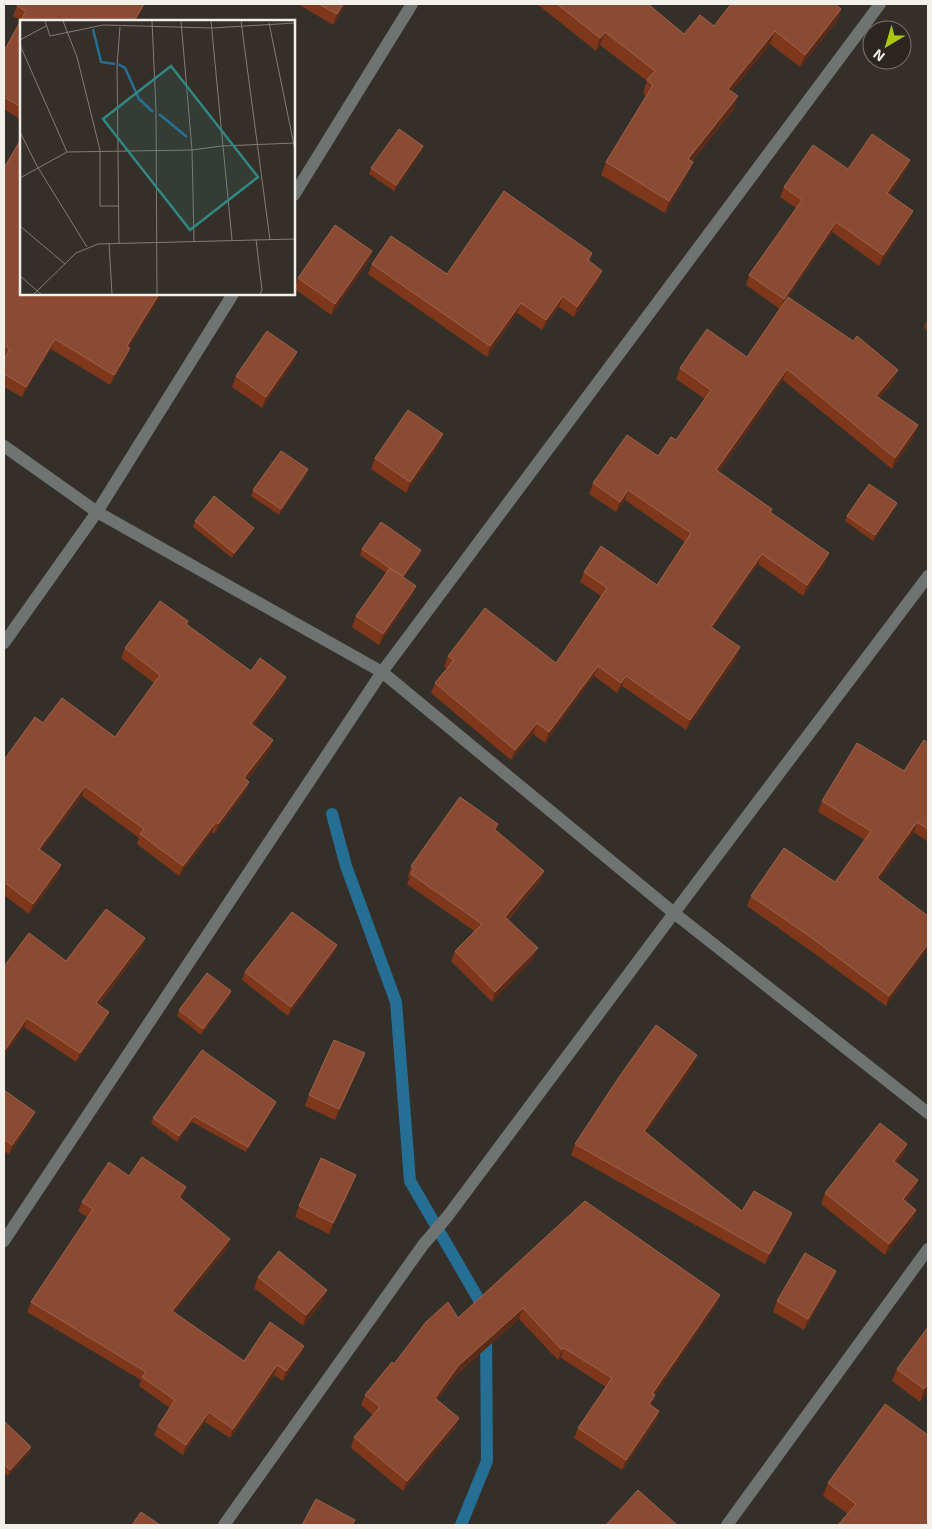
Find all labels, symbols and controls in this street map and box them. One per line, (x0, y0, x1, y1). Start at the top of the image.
inset map (20, 20, 295, 295)
north arrow (862, 20, 912, 70)
text: N (869, 46, 888, 65)

